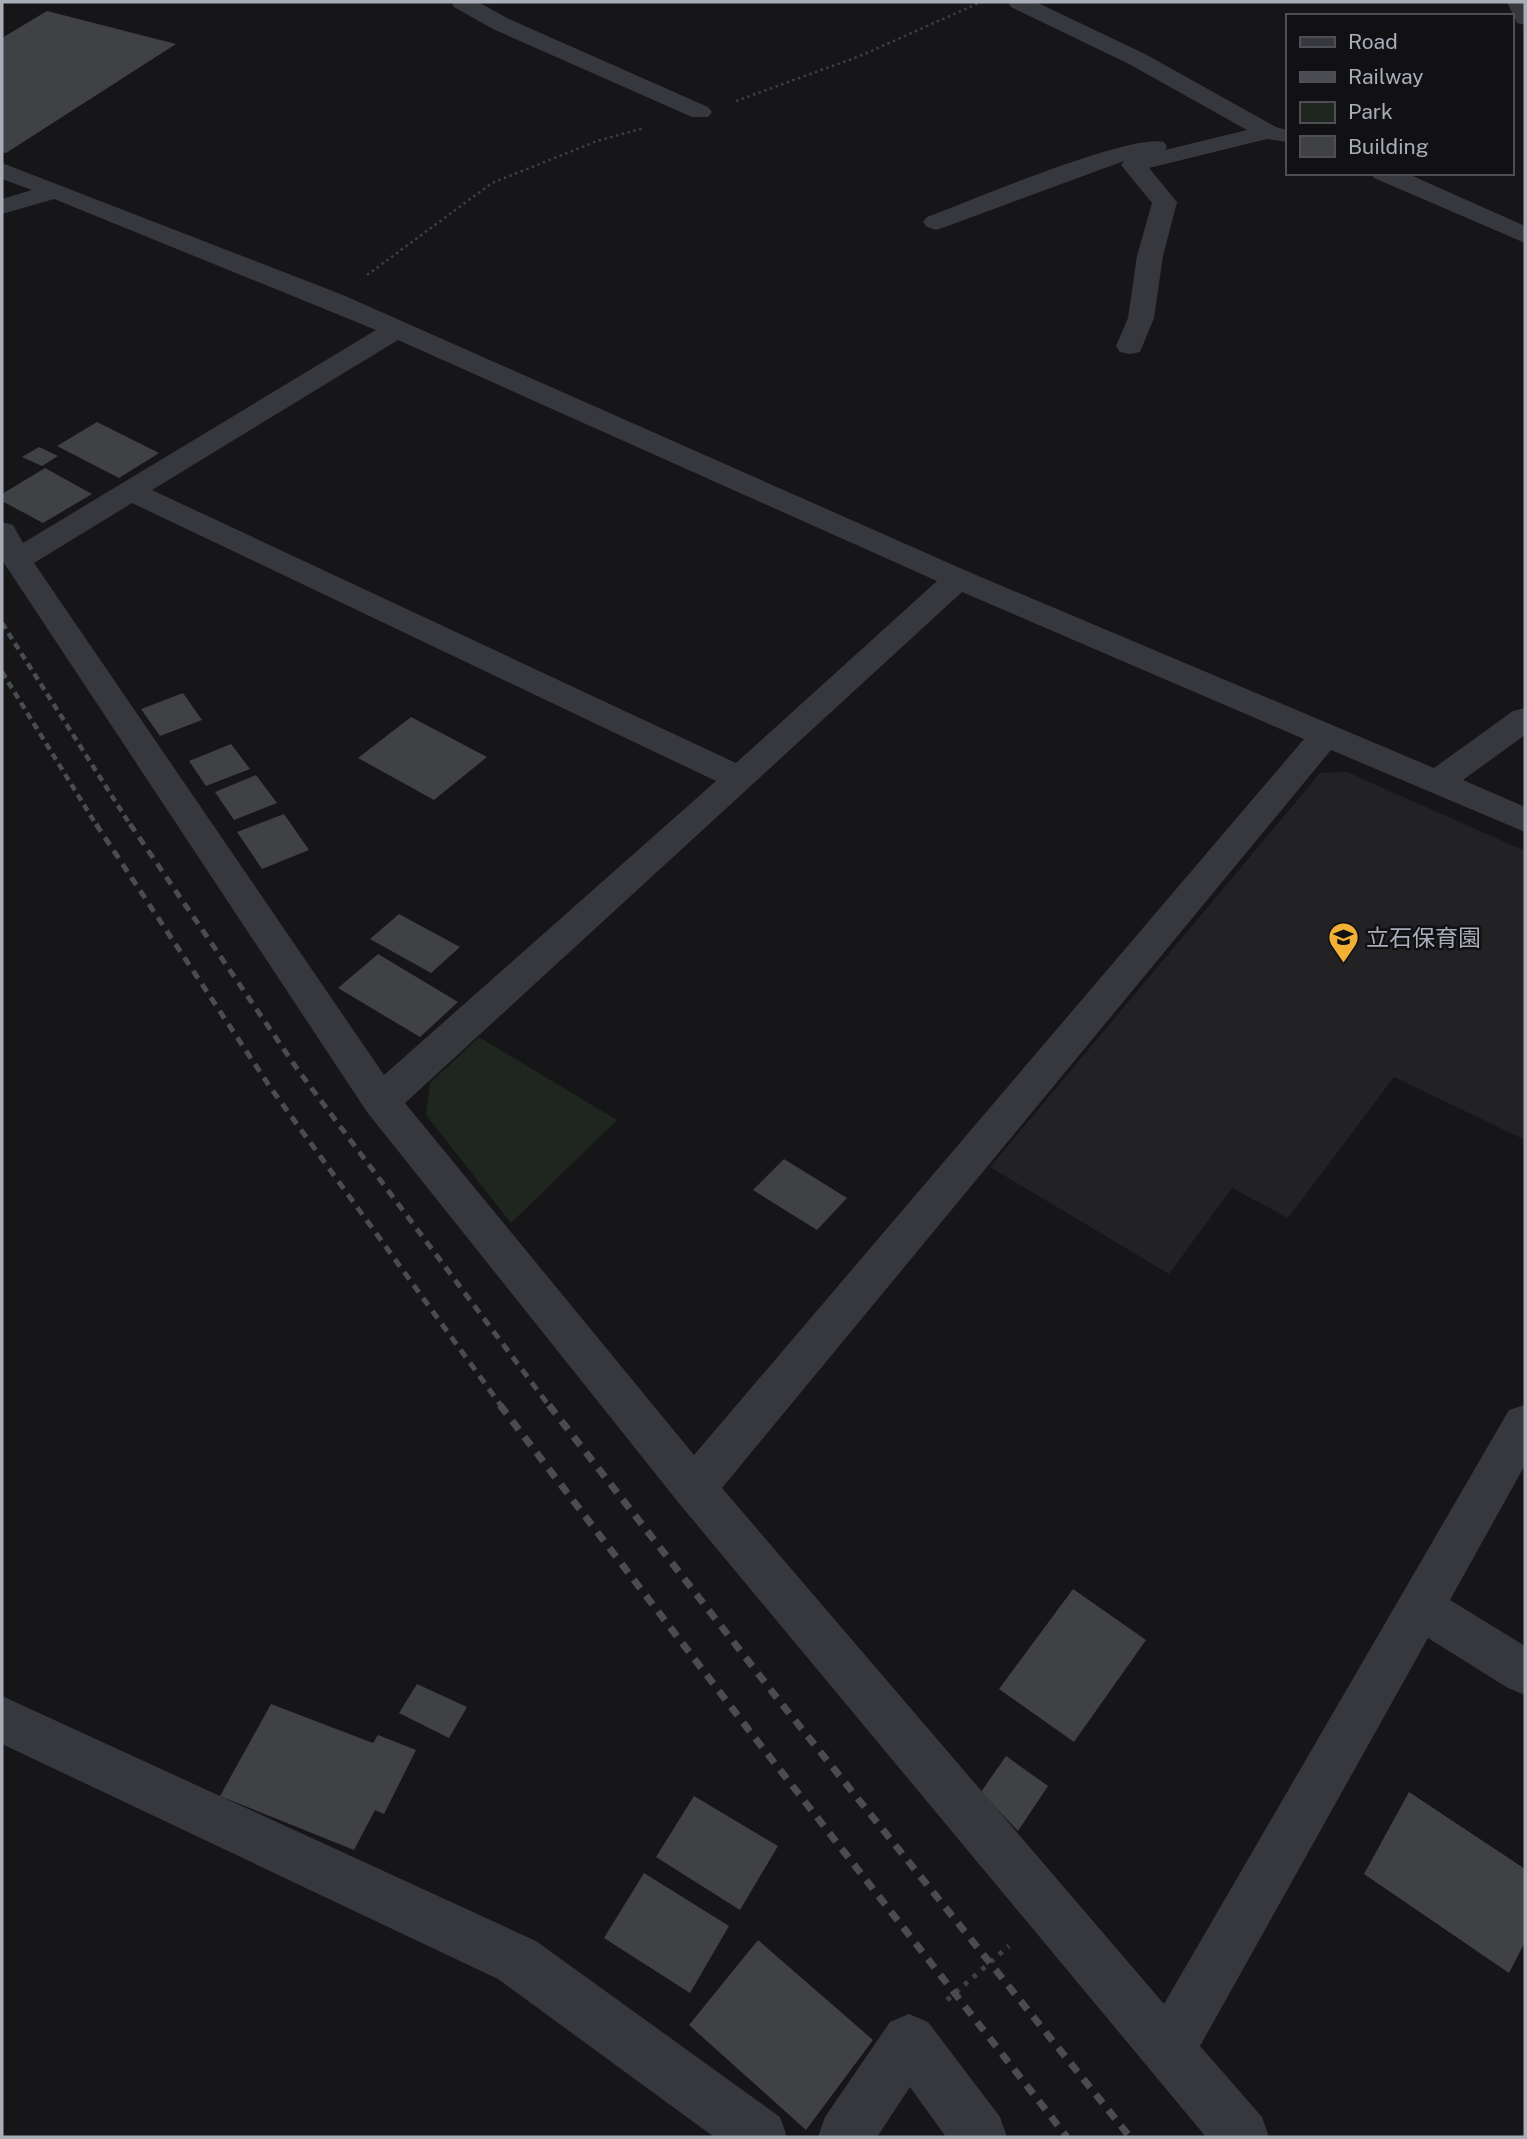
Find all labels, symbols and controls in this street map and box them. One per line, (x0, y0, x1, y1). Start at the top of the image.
legend (1286, 14, 1513, 175)
text: Road (1348, 29, 1398, 54)
text: Railway (1348, 64, 1424, 89)
text: Park (1348, 99, 1393, 124)
text: Building (1348, 134, 1429, 159)
school or university icon: 立石保育園 (1326, 920, 1360, 964)
place label: 立石保育園 (1366, 924, 1481, 951)

